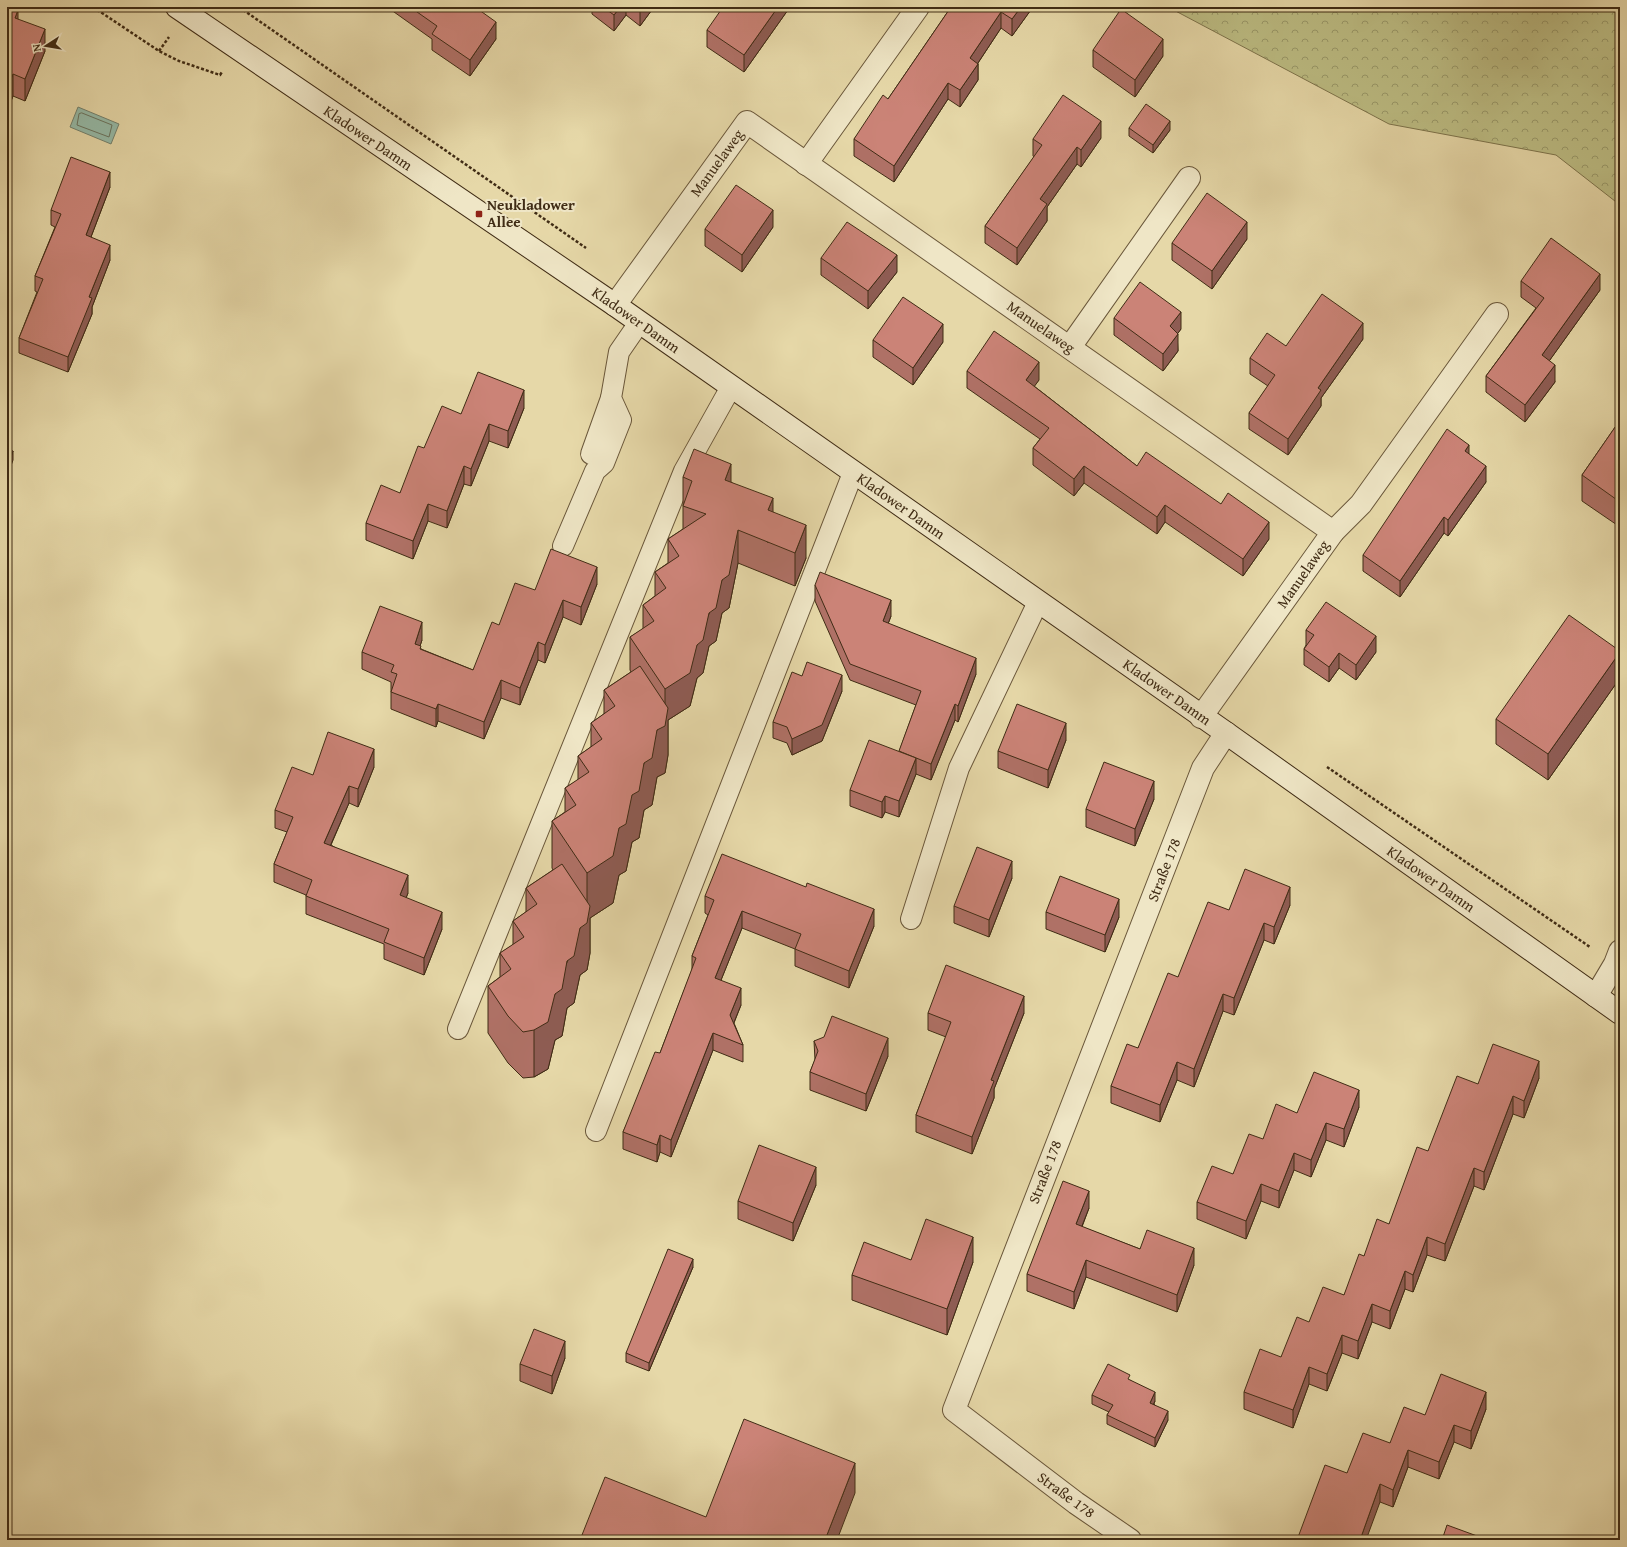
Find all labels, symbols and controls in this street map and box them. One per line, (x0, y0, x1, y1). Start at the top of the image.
north arrow (26, 26, 66, 66)
text: N (27, 42, 45, 53)
street label: Kladower Damm (320, 100, 418, 176)
street label: Manuelaweg (685, 124, 749, 201)
place label: Neukladower Allee (487, 194, 575, 232)
marker: Neukladower Allee (474, 209, 484, 219)
street label: Kladower Damm (588, 281, 685, 358)
street label: Manuelaweg (1003, 295, 1080, 358)
street label: Kladower Damm (853, 467, 950, 544)
street label: Manuelaweg (1271, 535, 1334, 612)
street label: Kladower Damm (1119, 653, 1216, 730)
street label: Straße 178 (1142, 835, 1185, 905)
street label: Kladower Damm (1383, 840, 1480, 917)
street label: Straße 178 (1023, 1137, 1066, 1207)
street label: Straße 178 (1033, 1467, 1099, 1523)

